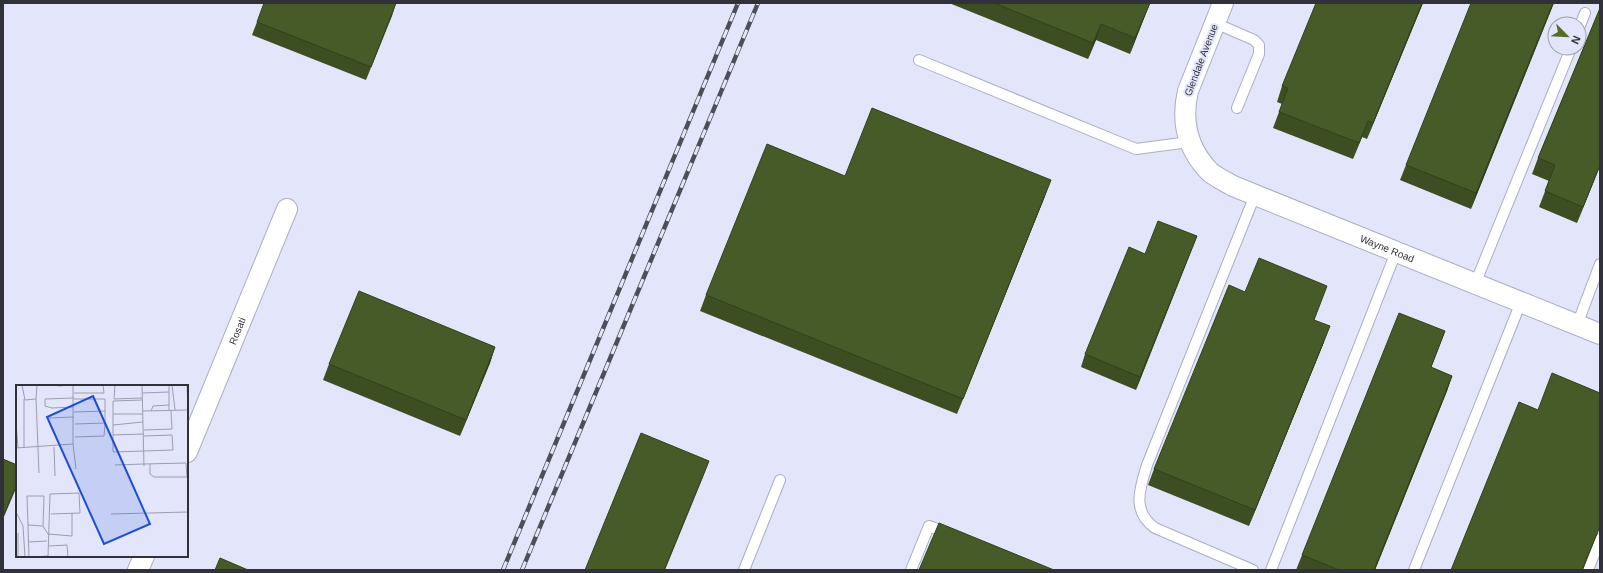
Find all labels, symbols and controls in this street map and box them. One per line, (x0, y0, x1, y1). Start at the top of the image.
north arrow (1547, 16, 1587, 56)
street label: Glendale Avenue (1182, 22, 1220, 97)
text: N (1569, 34, 1583, 46)
street label: Wayne Road (1359, 232, 1416, 264)
street label: Rosati (226, 316, 247, 346)
inset map (16, 385, 188, 557)

